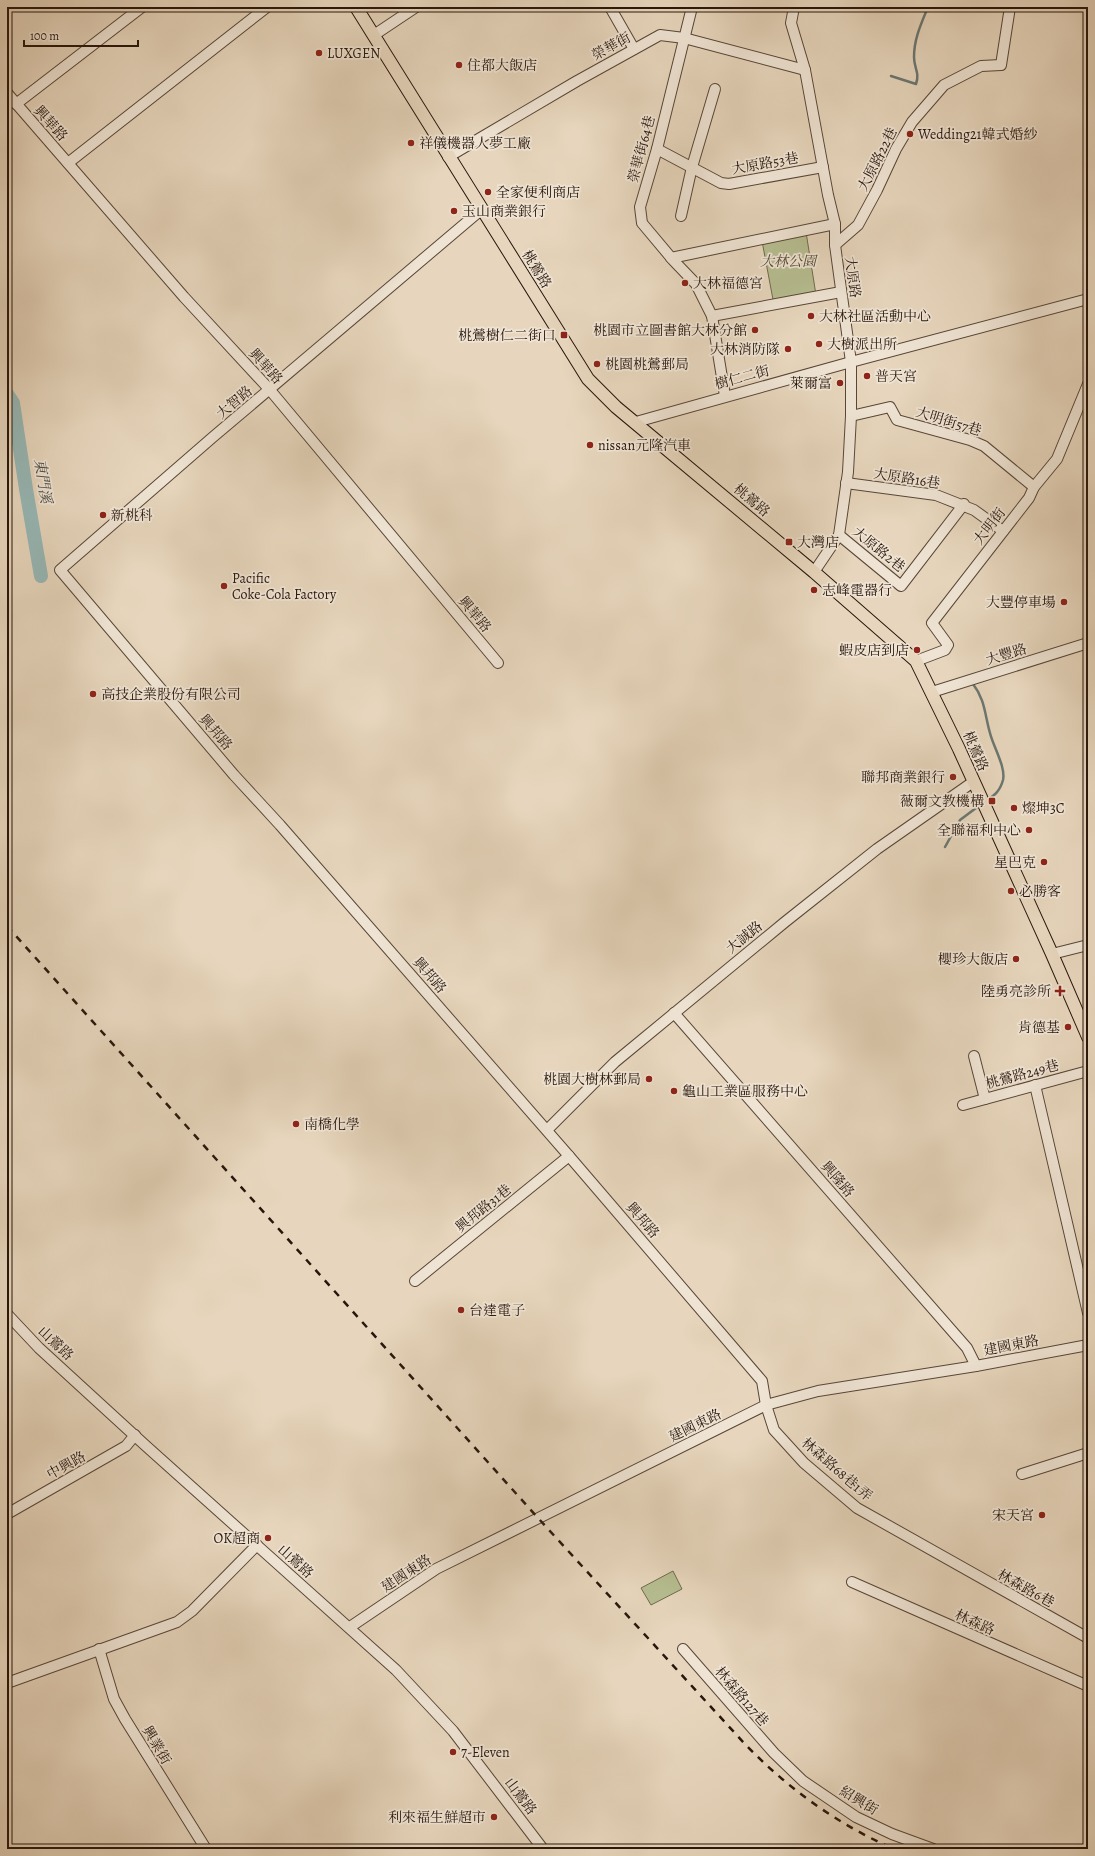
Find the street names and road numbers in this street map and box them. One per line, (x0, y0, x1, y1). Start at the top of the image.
street label: 榮華街 (588, 28, 634, 65)
street label: 興華路 (30, 101, 72, 145)
street label: 榮華街64巷 (623, 113, 660, 185)
street label: 大原路22巷 (853, 124, 902, 194)
street label: 大原路53巷 (730, 148, 800, 179)
street label: 桃鶯路 (517, 246, 556, 292)
street label: 大原路 (840, 255, 865, 299)
street label: 興華路 (245, 344, 287, 388)
street label: 樹仁二街 (713, 361, 772, 394)
street label: 大智路 (212, 382, 257, 423)
street label: 大明街57巷 (914, 402, 984, 440)
street label: 大原路16巷 (872, 464, 942, 493)
street label: 桃鶯路 (729, 480, 774, 521)
street label: 大明街 (969, 504, 1010, 549)
street label: 大原路2巷 (848, 522, 909, 576)
street label: 興華路 (454, 592, 495, 637)
street label: 大豐路 (983, 639, 1029, 670)
street label: 興邦路 (195, 710, 237, 754)
street label: 桃鶯路 (958, 728, 993, 774)
street label: 大誠路 (722, 917, 767, 958)
street label: 興邦路 (409, 953, 451, 997)
street label: 桃鶯路249巷 (983, 1056, 1061, 1093)
street label: 興隆路 (817, 1157, 859, 1201)
street label: 興邦路31巷 (451, 1180, 515, 1237)
street label: 興邦路 (622, 1198, 664, 1242)
street label: 山鶯路 (34, 1322, 77, 1365)
street label: 建國東路 (982, 1331, 1040, 1360)
street label: 建國東路 (666, 1405, 725, 1446)
street label: 林森路68巷1弄 (797, 1433, 876, 1505)
street label: 中興路 (43, 1447, 89, 1484)
street label: 山鶯路 (274, 1540, 318, 1582)
street label: 建國東路 (378, 1550, 435, 1597)
street label: 林森路6巷 (994, 1565, 1058, 1612)
street label: 林森路 (952, 1605, 998, 1640)
street label: 林森路127巷 (710, 1662, 773, 1730)
street label: 興業街 (138, 1722, 176, 1768)
street label: 山鶯路 (500, 1774, 541, 1819)
street label: 紹興街 (836, 1781, 882, 1819)

